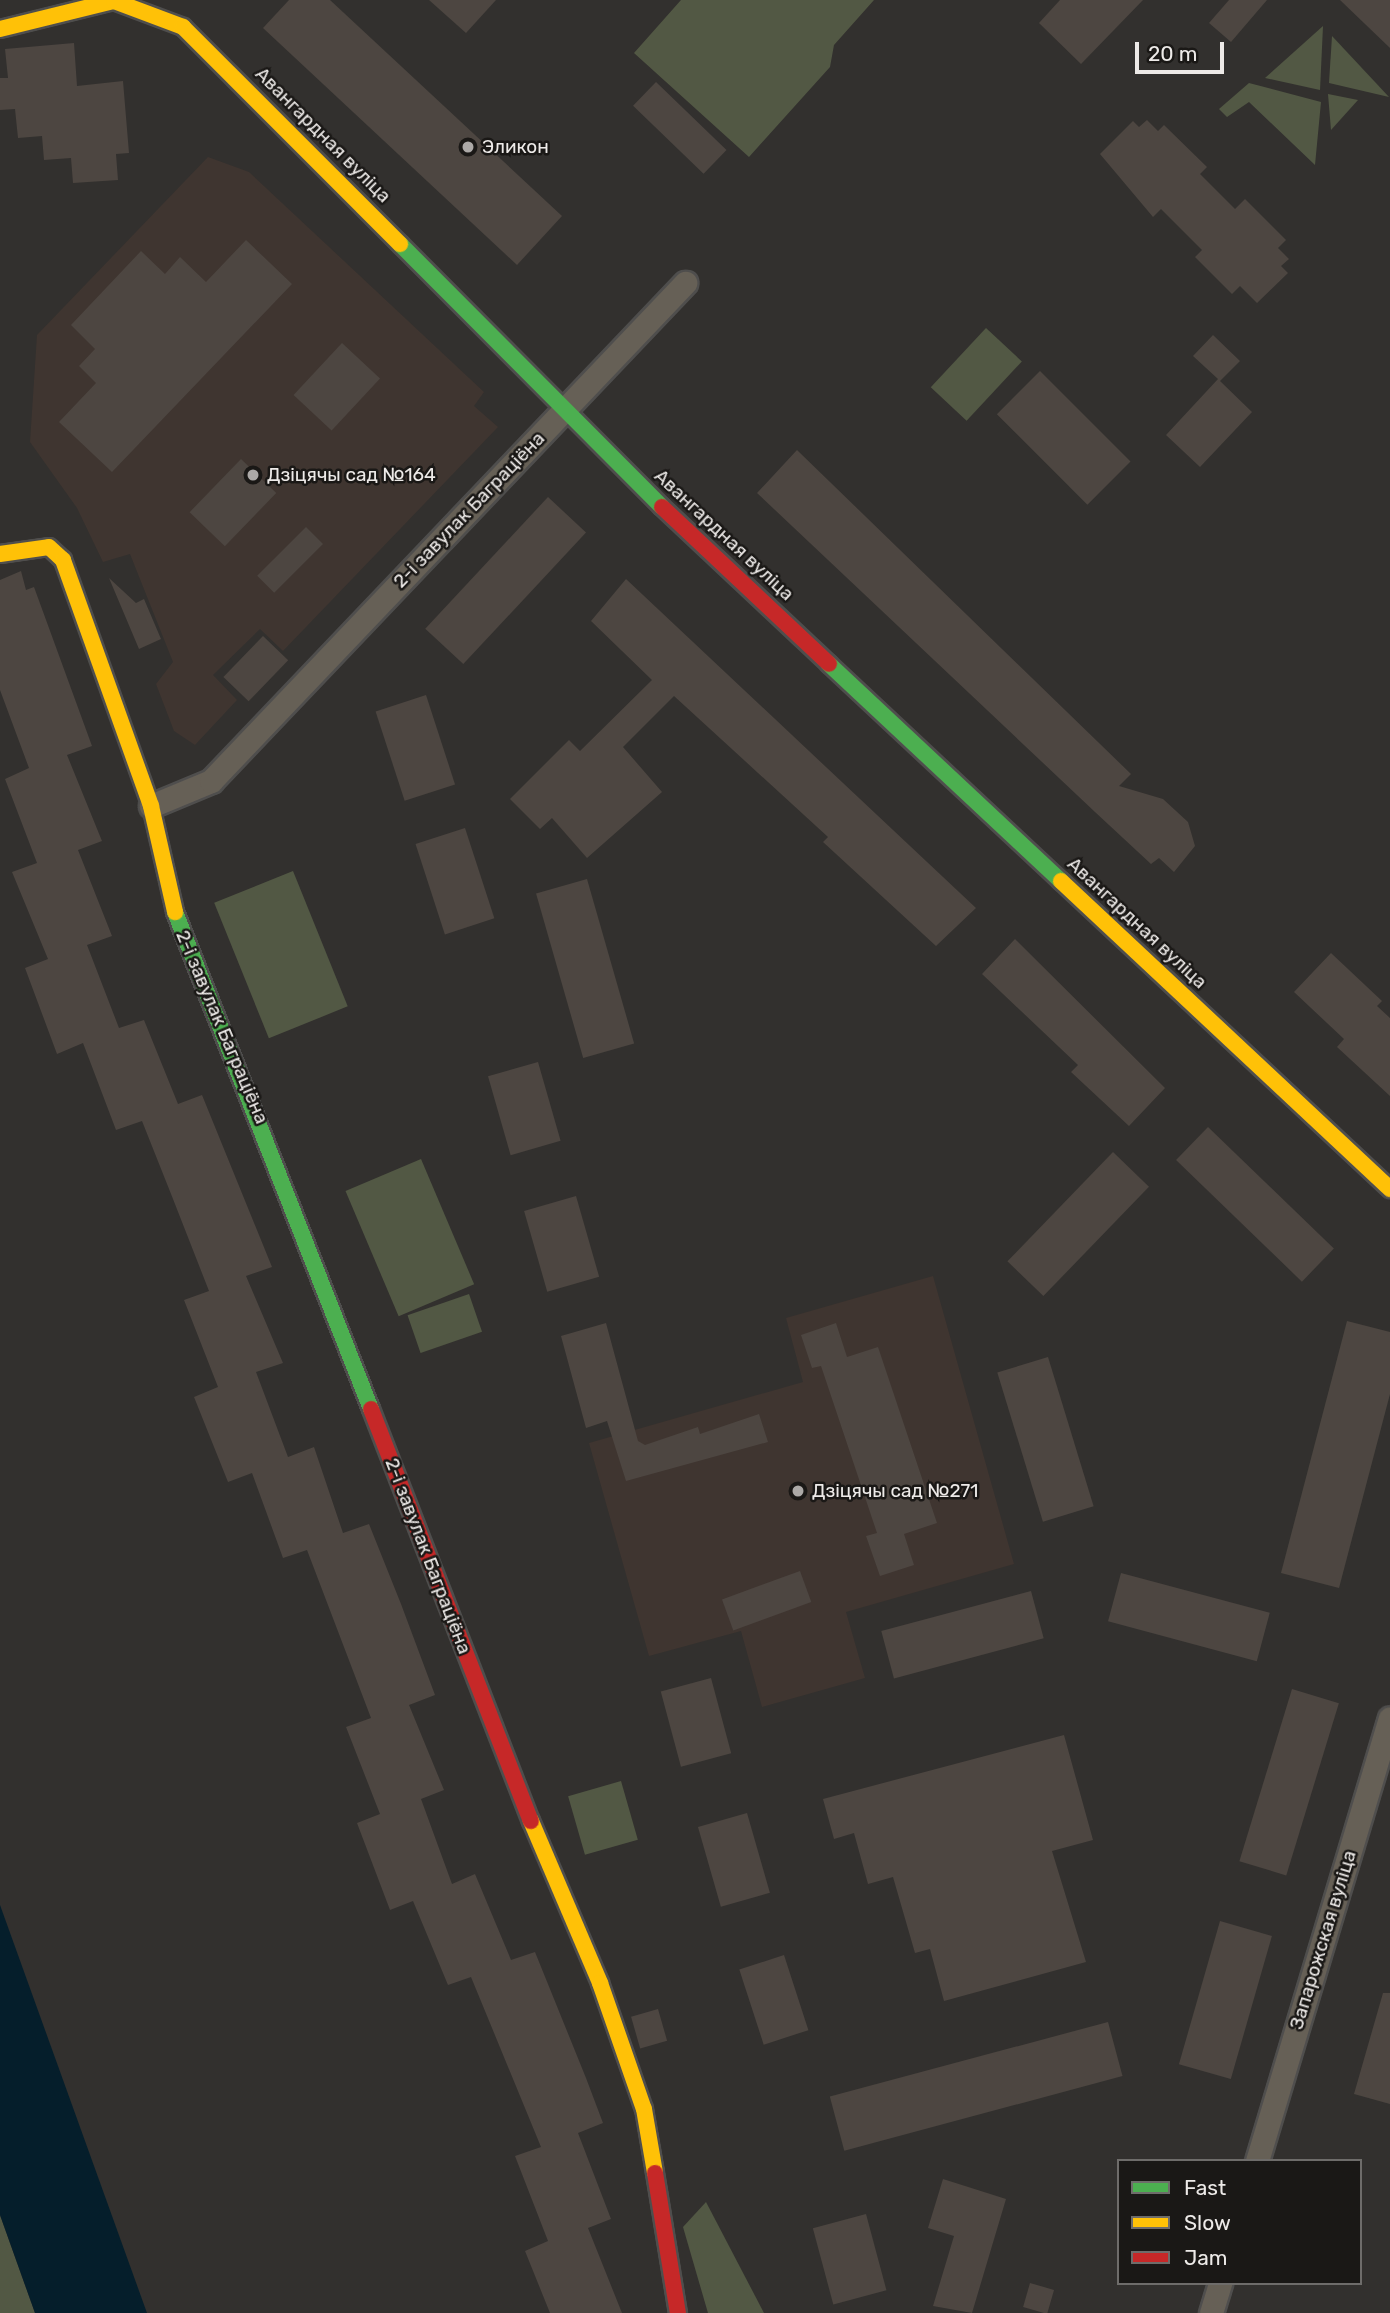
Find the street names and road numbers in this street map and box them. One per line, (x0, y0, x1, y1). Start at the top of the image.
street label: Авангардная вуліца (251, 63, 395, 207)
street label: 2-і завулак Баграціёна (389, 427, 549, 593)
street label: Авангардная вуліца (650, 465, 798, 605)
street label: Авангардная вуліца (1063, 853, 1211, 993)
street label: 2-і завулак Баграціёна (171, 927, 273, 1127)
street label: 2-і завулак Баграціёна (380, 1455, 476, 1657)
street label: Запарожская вуліца (1285, 1848, 1361, 2032)

